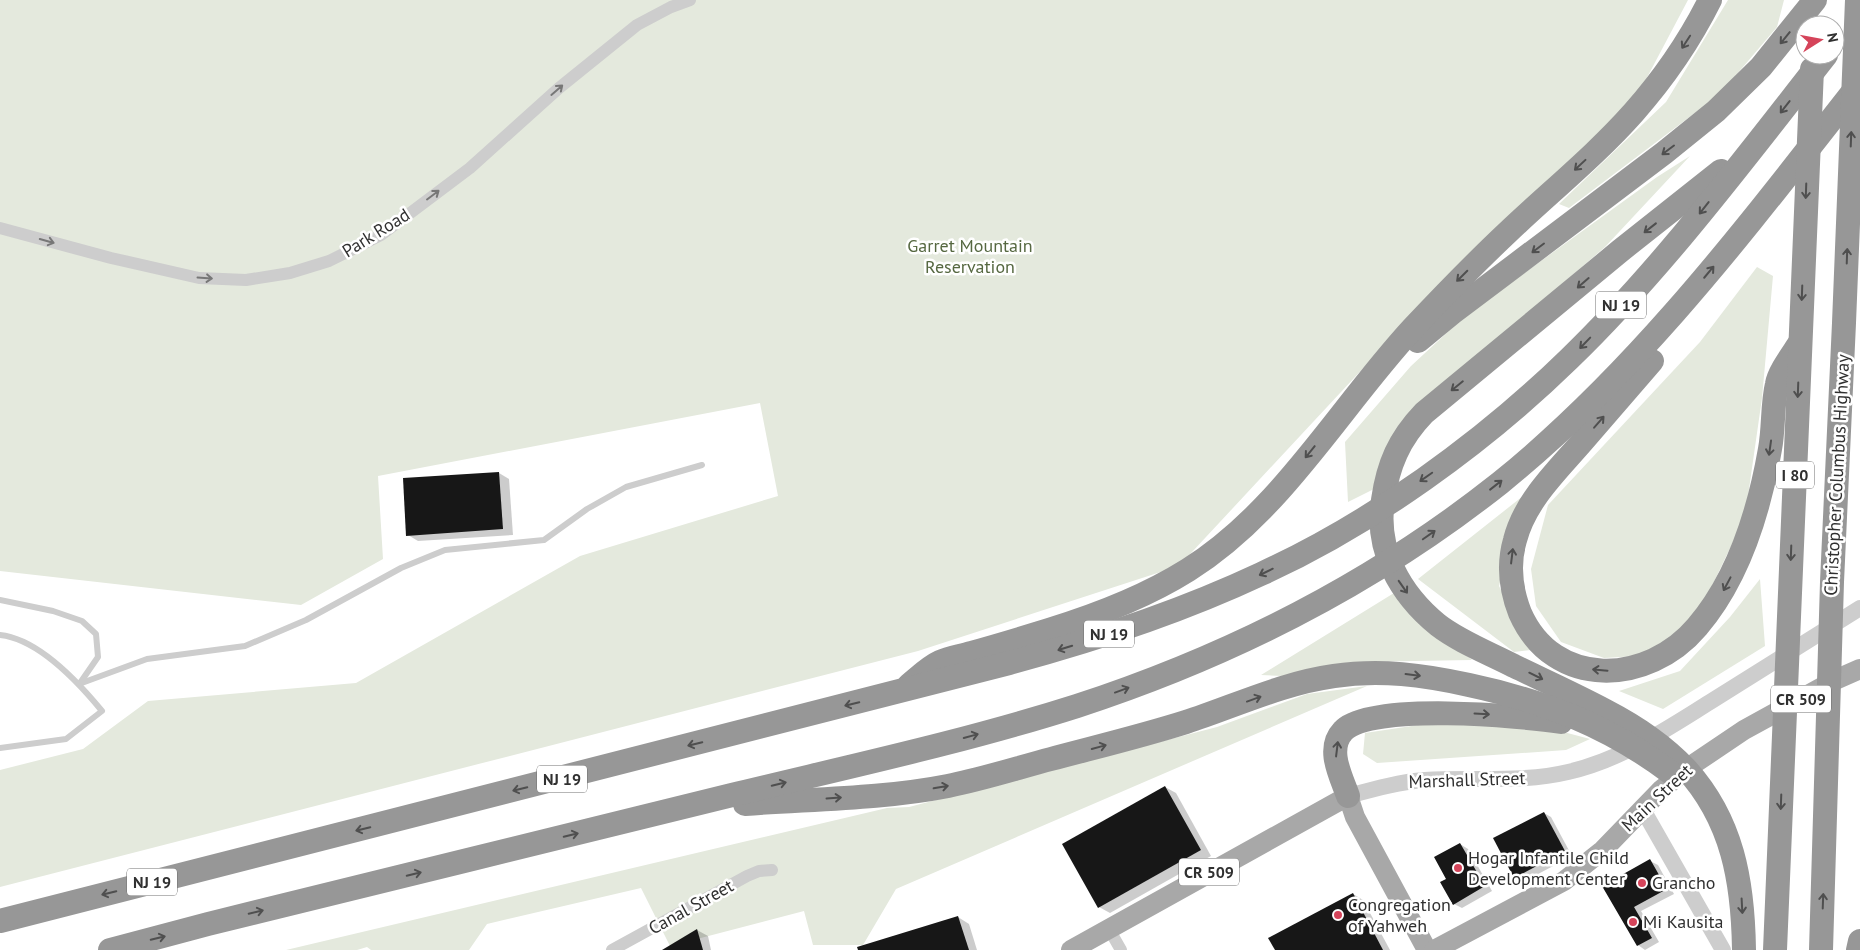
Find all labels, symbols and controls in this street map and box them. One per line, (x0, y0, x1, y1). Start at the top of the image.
north arrow (1795, 15, 1845, 65)
one-way arrow (1779, 31, 1790, 44)
text: N (1823, 31, 1842, 44)
one-way arrow (1681, 35, 1691, 49)
one-way arrow (550, 85, 563, 96)
one-way arrow (1779, 100, 1790, 113)
one-way arrow (1846, 131, 1855, 147)
one-way arrow (1662, 145, 1675, 156)
one-way arrow (1574, 159, 1587, 171)
one-way arrow (1802, 183, 1811, 199)
one-way arrow (426, 190, 440, 200)
one-way arrow (1698, 201, 1709, 214)
street label: Park Road (338, 203, 414, 262)
one-way arrow (1644, 222, 1657, 233)
park label: Garret Mountain Reservation (907, 234, 1033, 278)
one-way arrow (39, 236, 55, 246)
one-way arrow (1531, 243, 1545, 253)
one-way arrow (1842, 249, 1851, 265)
one-way arrow (1704, 266, 1715, 279)
one-way arrow (1456, 270, 1468, 283)
one-way arrow (197, 273, 213, 283)
one-way arrow (1576, 277, 1589, 289)
one-way arrow (1798, 285, 1807, 301)
road number: NJ 19 (1596, 292, 1646, 318)
one-way arrow (1579, 337, 1591, 350)
street label: Christopher Columbus Highway (1819, 353, 1854, 596)
one-way arrow (1450, 381, 1464, 391)
one-way arrow (1794, 382, 1803, 398)
one-way arrow (1594, 416, 1605, 429)
one-way arrow (1765, 440, 1775, 456)
one-way arrow (1305, 446, 1316, 459)
road number: I 80 (1776, 462, 1814, 488)
one-way arrow (1419, 472, 1433, 482)
one-way arrow (1489, 480, 1502, 491)
one-way arrow (1422, 530, 1436, 540)
one-way arrow (1787, 544, 1796, 560)
one-way arrow (1507, 548, 1517, 564)
one-way arrow (1259, 568, 1274, 577)
one-way arrow (1722, 577, 1732, 592)
one-way arrow (1398, 579, 1408, 593)
road number: NJ 19 (1084, 620, 1134, 648)
one-way arrow (1057, 643, 1073, 653)
one-way arrow (1593, 665, 1609, 675)
one-way arrow (1405, 670, 1421, 680)
one-way arrow (1528, 672, 1543, 681)
one-way arrow (1114, 685, 1129, 694)
road number: CR 509 (1771, 686, 1831, 712)
one-way arrow (1246, 694, 1261, 703)
one-way arrow (844, 700, 860, 709)
one-way arrow (1474, 709, 1490, 718)
one-way arrow (963, 731, 979, 740)
one-way arrow (687, 740, 703, 750)
one-way arrow (1090, 741, 1106, 751)
one-way arrow (1332, 742, 1342, 758)
street label: Main Street (1616, 759, 1697, 836)
road number: NJ 19 (537, 766, 587, 792)
street label: Marshall Street (1408, 766, 1526, 793)
one-way arrow (771, 779, 787, 788)
one-way arrow (933, 782, 949, 792)
one-way arrow (513, 785, 529, 794)
one-way arrow (826, 793, 842, 802)
one-way arrow (1776, 793, 1786, 809)
one-way arrow (355, 825, 371, 834)
one-way arrow (563, 830, 579, 839)
place label: Hogar Infantile Child Development Center (1468, 846, 1629, 890)
road number: CR 509 (1179, 859, 1239, 886)
marker: Hogar Infantile Child Development Center (1452, 862, 1464, 874)
road number: NJ 19 (127, 869, 177, 896)
one-way arrow (405, 869, 421, 878)
place label: Grancho (1652, 871, 1716, 894)
street label: Canal Street (644, 874, 737, 939)
marker: Grancho (1636, 877, 1648, 889)
one-way arrow (102, 889, 118, 898)
place label: Congregation of Yahweh (1348, 893, 1451, 937)
one-way arrow (1818, 894, 1827, 910)
one-way arrow (1737, 897, 1746, 913)
one-way arrow (247, 907, 263, 917)
marker: Congregation of Yahweh (1332, 909, 1344, 921)
place label: Mi Kausita (1643, 910, 1723, 933)
marker: Mi Kausita (1627, 916, 1639, 928)
one-way arrow (149, 933, 165, 942)

